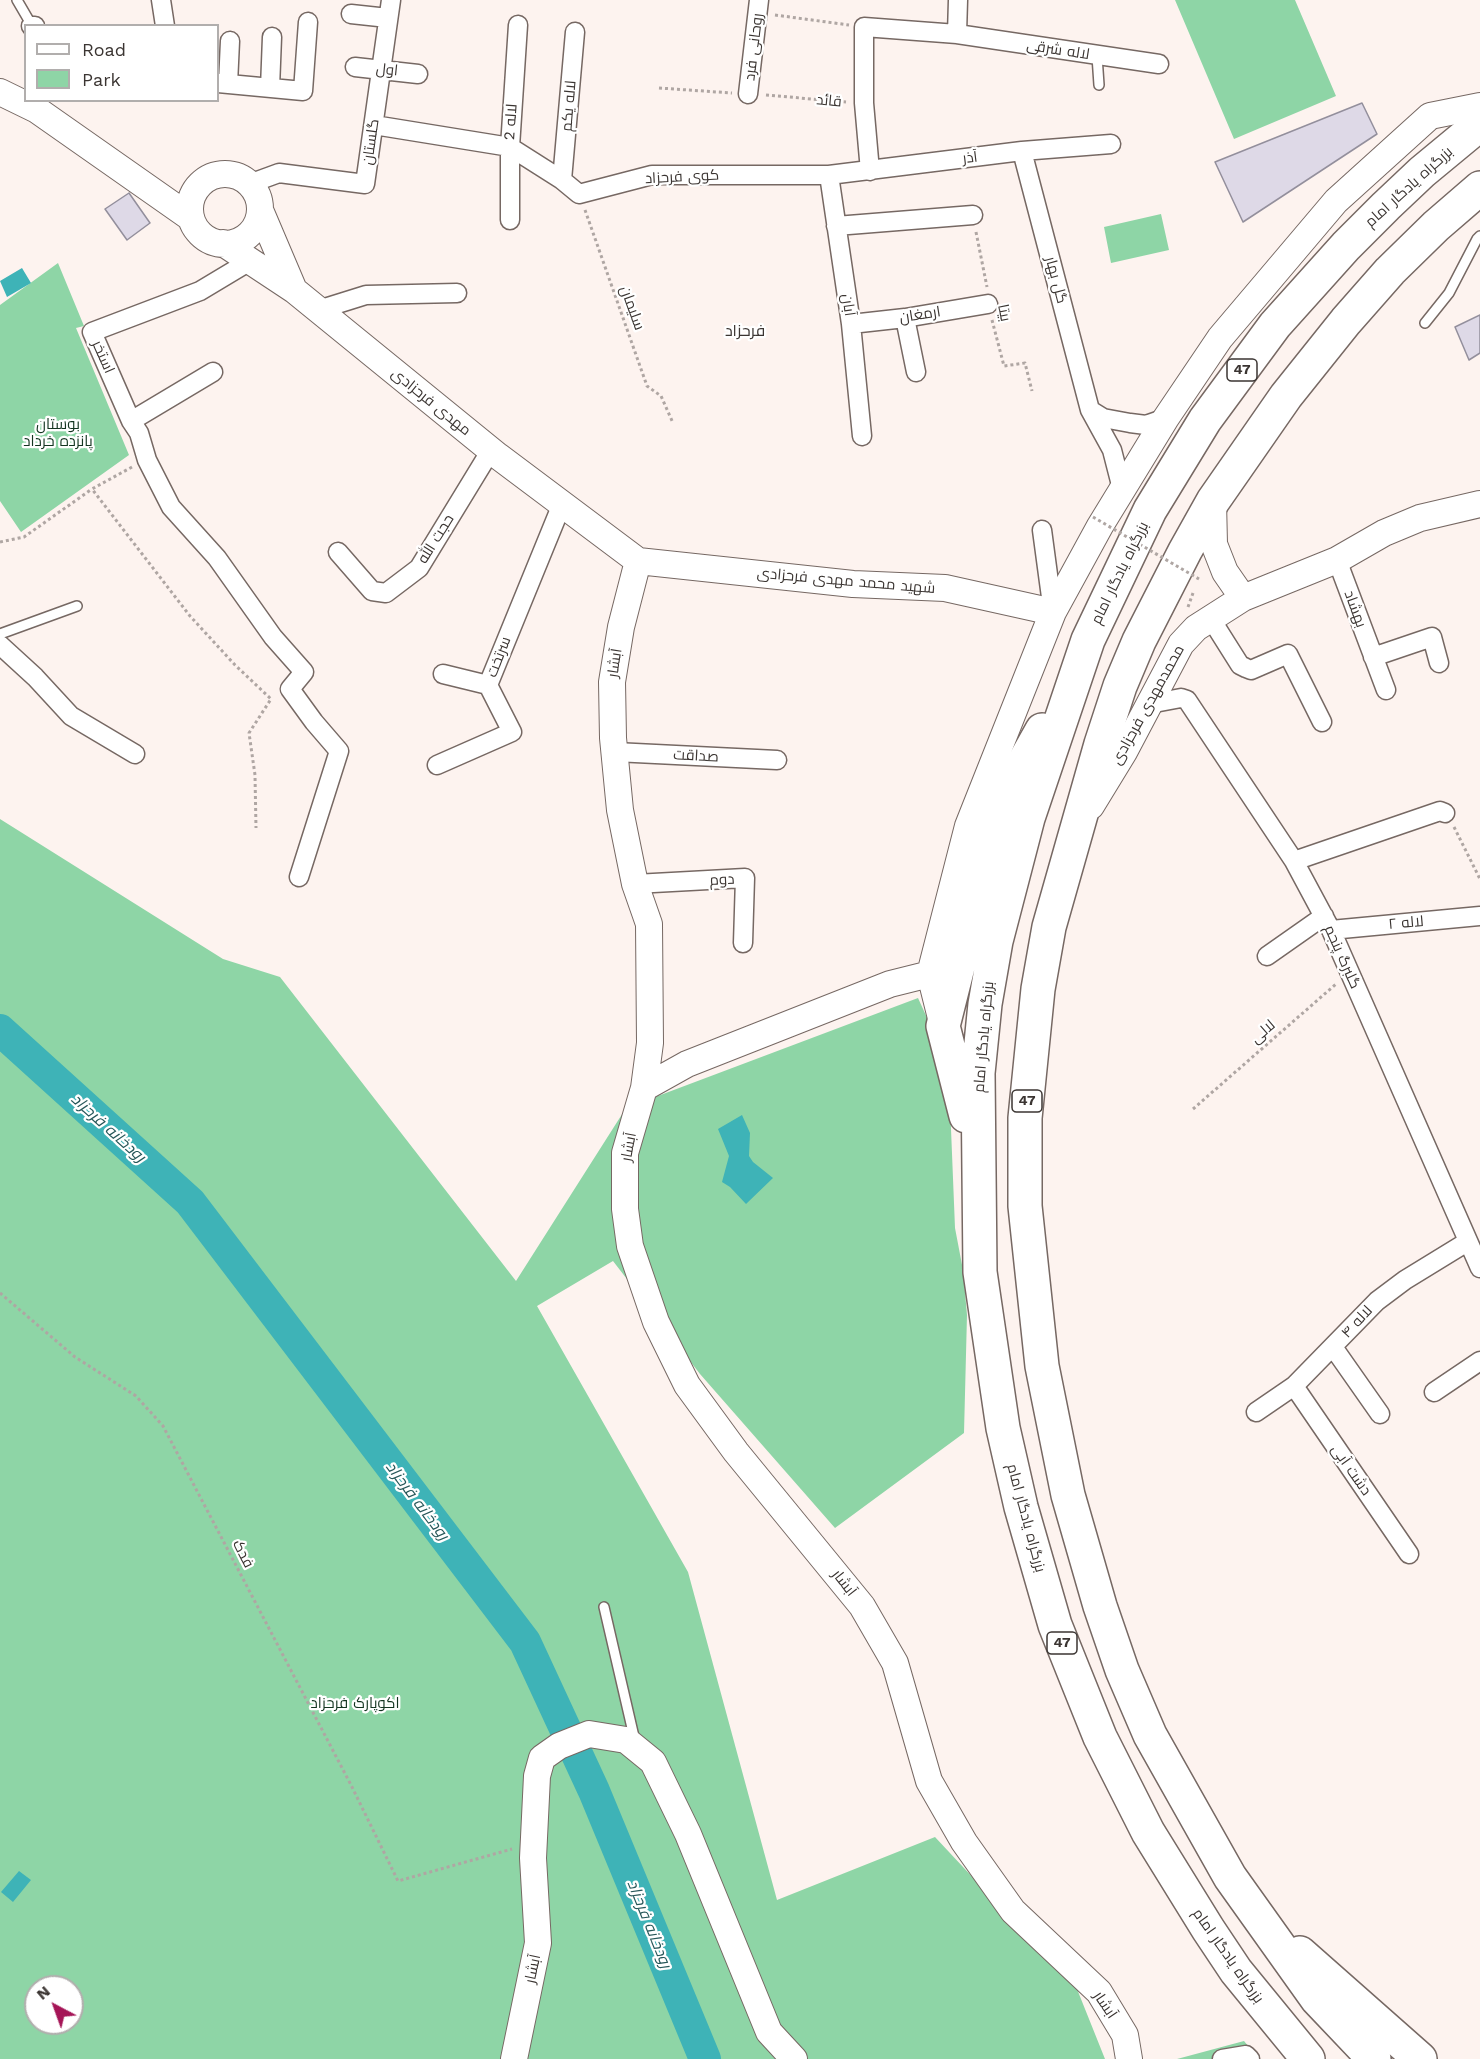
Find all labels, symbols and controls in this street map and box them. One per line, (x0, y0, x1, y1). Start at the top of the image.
street label: روحانی فرد (741, 12, 767, 82)
legend (24, 24, 219, 102)
street label: لاله شرقی (1025, 36, 1091, 64)
text: Road (82, 39, 126, 60)
street label: اول (375, 60, 399, 80)
text: Park (82, 69, 121, 90)
street label: لاله یکم (558, 80, 580, 132)
street label: قائد (815, 91, 843, 111)
street label: لاله 2 (501, 103, 521, 141)
street label: گلستان (359, 118, 383, 166)
street label: بزرگراه یادگار امام (1361, 143, 1457, 231)
street label: آذر (961, 148, 979, 168)
street label: کوی فرحزاد (644, 166, 720, 188)
street label: گل بهار (1041, 254, 1071, 306)
street label: سلیمان (616, 283, 648, 333)
street label: آبان (838, 293, 858, 317)
street label: ارمغان (898, 303, 942, 327)
street label: بیتا (994, 303, 1014, 323)
district label: فرحزاد (725, 321, 765, 341)
street label: استخر (88, 338, 118, 376)
road number: 47 (1227, 359, 1257, 381)
street label: مهدی فرحزادی (388, 364, 474, 440)
park label: بوستان پانزده خرداد (23, 416, 93, 451)
street label: حجت الله (414, 511, 458, 567)
street label: بزرگراه یادگار امام (1087, 519, 1153, 627)
street label: شهید محمد مهدی فرحزادی (756, 564, 936, 598)
street label: بهشاد (1340, 588, 1370, 630)
street label: سرتخت (483, 634, 515, 680)
street label: محمدمهدی فرحزادی (1108, 642, 1188, 768)
street label: آبشار (604, 647, 626, 679)
street label: صداقت (673, 746, 719, 766)
street label: دوم (709, 870, 735, 890)
street label: لاله ۲ (1388, 912, 1424, 934)
street label: گلبرگ پنجم (1320, 922, 1364, 992)
street label: بزرگراه یادگار امام (970, 981, 998, 1093)
street label: لالی (1247, 1016, 1279, 1048)
water label: رودخانه فرحزاد (67, 1090, 149, 1166)
road number: 47 (1012, 1090, 1042, 1112)
street label: آبشار (617, 1131, 641, 1163)
street label: لاله ۴ (1338, 1302, 1376, 1342)
street label: دشت آبی (1327, 1441, 1375, 1499)
water label: رودخانه فرحزاد (381, 1458, 453, 1544)
street label: بزرگراه یادگار امام (1003, 1462, 1049, 1574)
street label: فدک (228, 1537, 258, 1571)
street label: آبشار (828, 1566, 860, 1600)
road number: 47 (1047, 1632, 1077, 1654)
park label: اکوپارک فرحزاد (310, 1695, 400, 1713)
water label: رودخانه فرحزاد (623, 1877, 675, 1971)
street label: بزرگراه یادگار امام (1189, 1905, 1267, 2007)
street label: آبشار (521, 1953, 545, 1985)
north arrow (24, 1975, 84, 2035)
text: N (32, 1981, 54, 2004)
street label: آبشار (1089, 1988, 1121, 2022)

